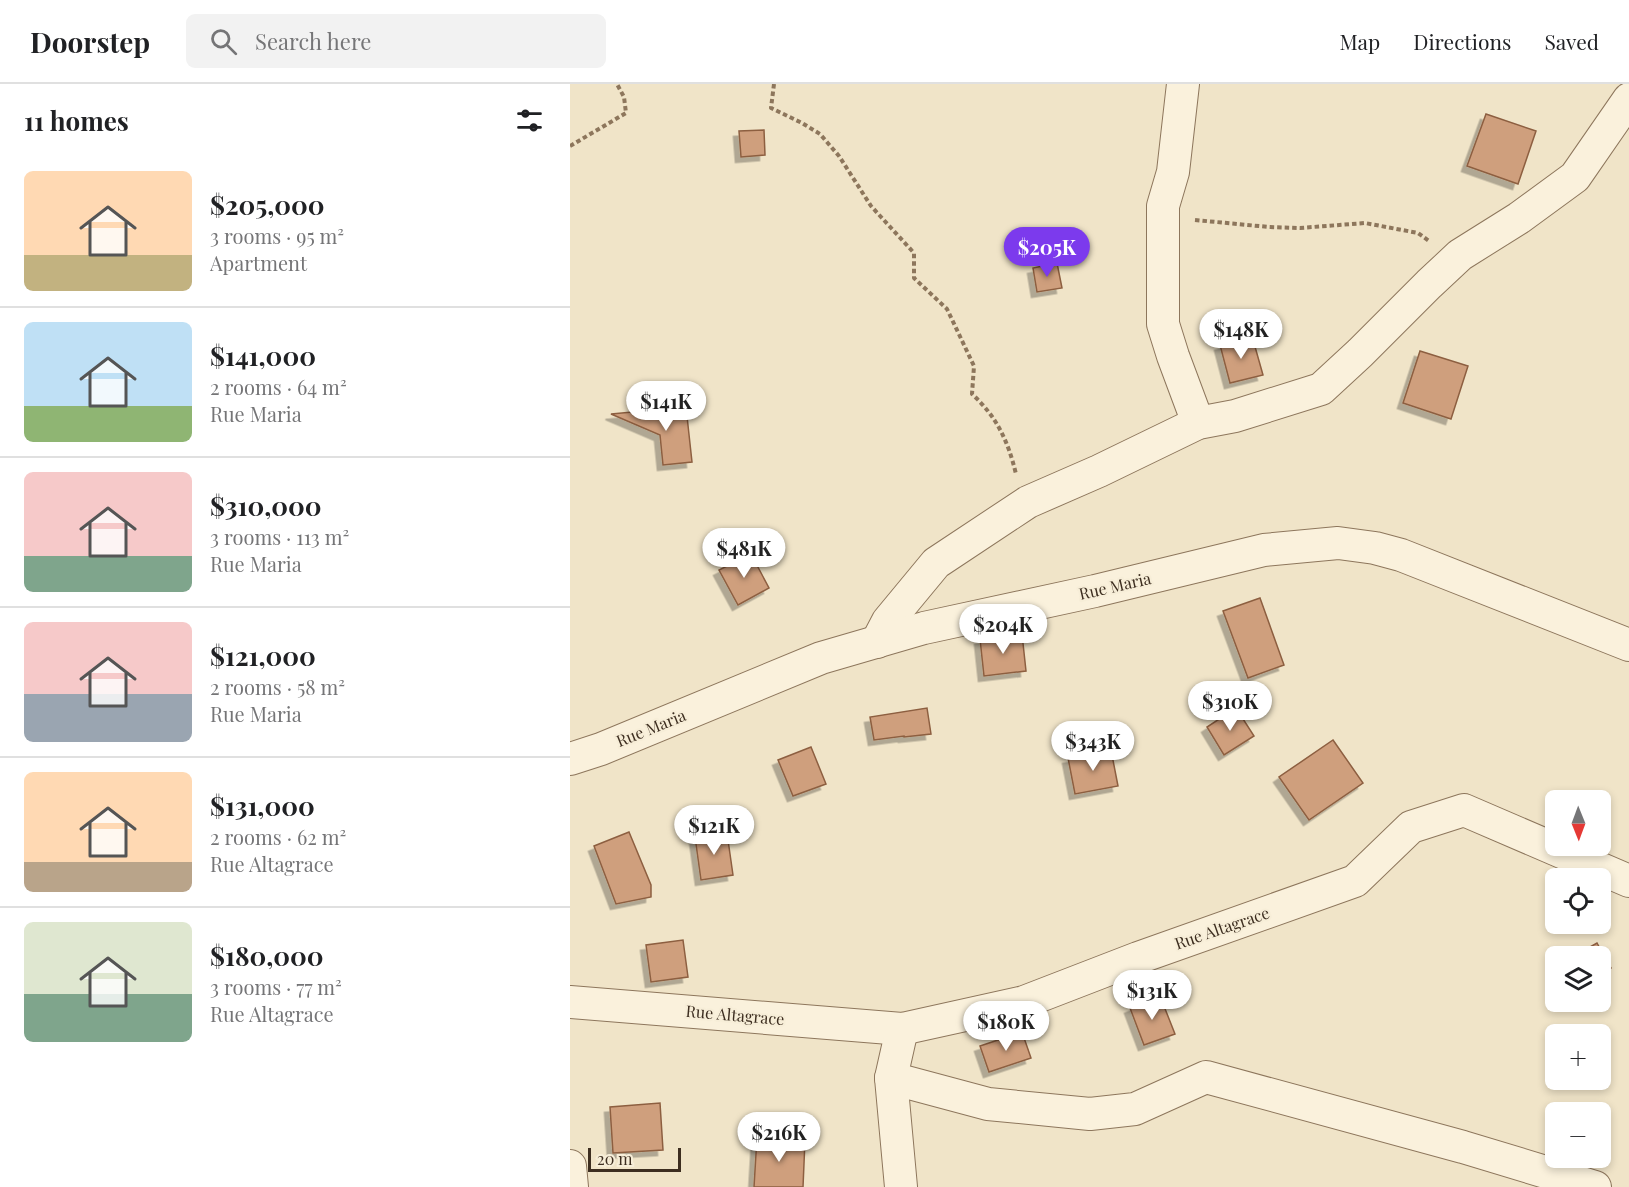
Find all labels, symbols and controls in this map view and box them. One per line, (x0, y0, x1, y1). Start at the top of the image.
search box (186, 14, 606, 68)
text: Doorstep (30, 23, 150, 60)
icon: search (207, 25, 240, 58)
text: Search here (255, 26, 371, 56)
text: Map (1339, 27, 1380, 55)
text: Directions (1413, 27, 1511, 55)
text: Saved (1544, 27, 1599, 55)
text: 11 homes (24, 103, 129, 138)
icon: filters (513, 104, 546, 137)
text: $205,000 (210, 187, 325, 222)
icon: home (72, 195, 144, 267)
text: 3 rooms · 95 m² (210, 222, 344, 249)
pin: $205K (1005, 227, 1089, 278)
text: $205K (1018, 233, 1076, 260)
text: Apartment (210, 249, 307, 276)
pin: $148K (1199, 309, 1283, 360)
text: $148K (1213, 315, 1269, 342)
text: $141,000 (210, 338, 316, 373)
icon: home (72, 346, 144, 418)
text: 2 rooms · 64 m² (210, 373, 347, 400)
pin: $141K (624, 381, 708, 432)
text: $141K (640, 387, 692, 414)
text: Rue Maria (210, 400, 302, 427)
text: $310,000 (210, 488, 322, 523)
icon: home (72, 496, 144, 568)
text: 3 rooms · 113 m² (210, 523, 349, 550)
pin: $481K (702, 528, 786, 579)
text: $481K (716, 534, 772, 561)
text: Rue Maria (210, 550, 302, 577)
street label: Rue Maria (1077, 567, 1153, 604)
pin: $204K (961, 604, 1045, 655)
text: $204K (973, 610, 1033, 637)
text: $121,000 (210, 638, 316, 673)
icon: home (72, 646, 144, 718)
text: 2 rooms · 58 m² (210, 673, 345, 700)
pin: $310K (1188, 681, 1272, 732)
text: $310K (1202, 687, 1258, 714)
text: Rue Maria (210, 700, 302, 727)
street label: Rue Maria (613, 704, 689, 751)
pin: $343K (1051, 721, 1135, 772)
text: $343K (1065, 727, 1121, 754)
text: $131,000 (210, 788, 315, 823)
north arrow (1545, 790, 1611, 856)
map controls (1545, 790, 1611, 1168)
icon: home (72, 796, 144, 868)
pin: $121K (672, 805, 756, 856)
text: $121K (688, 811, 740, 838)
text: 2 rooms · 62 m² (210, 823, 346, 850)
text: Rue Altagrace (210, 850, 334, 877)
button: locate (1545, 868, 1611, 934)
street label: Rue Altagrace (1172, 901, 1272, 954)
text: $180,000 (210, 938, 324, 973)
icon: home (72, 946, 144, 1018)
button: layers (1545, 946, 1611, 1012)
pin: $131K (1110, 970, 1194, 1021)
text: 3 rooms · 77 m² (210, 973, 342, 1000)
text: $131K (1127, 976, 1177, 1003)
text: Rue Altagrace (210, 1000, 334, 1027)
street label: Rue Altagrace (685, 1000, 785, 1029)
pin: $180K (964, 1001, 1048, 1052)
text: $180K (977, 1007, 1035, 1034)
button: + (1545, 1024, 1611, 1090)
button: − (1545, 1102, 1611, 1168)
pin: $216K (737, 1112, 821, 1163)
text: $216K (751, 1118, 807, 1145)
scale bar (588, 1145, 681, 1172)
text: 20 m (597, 1148, 632, 1169)

